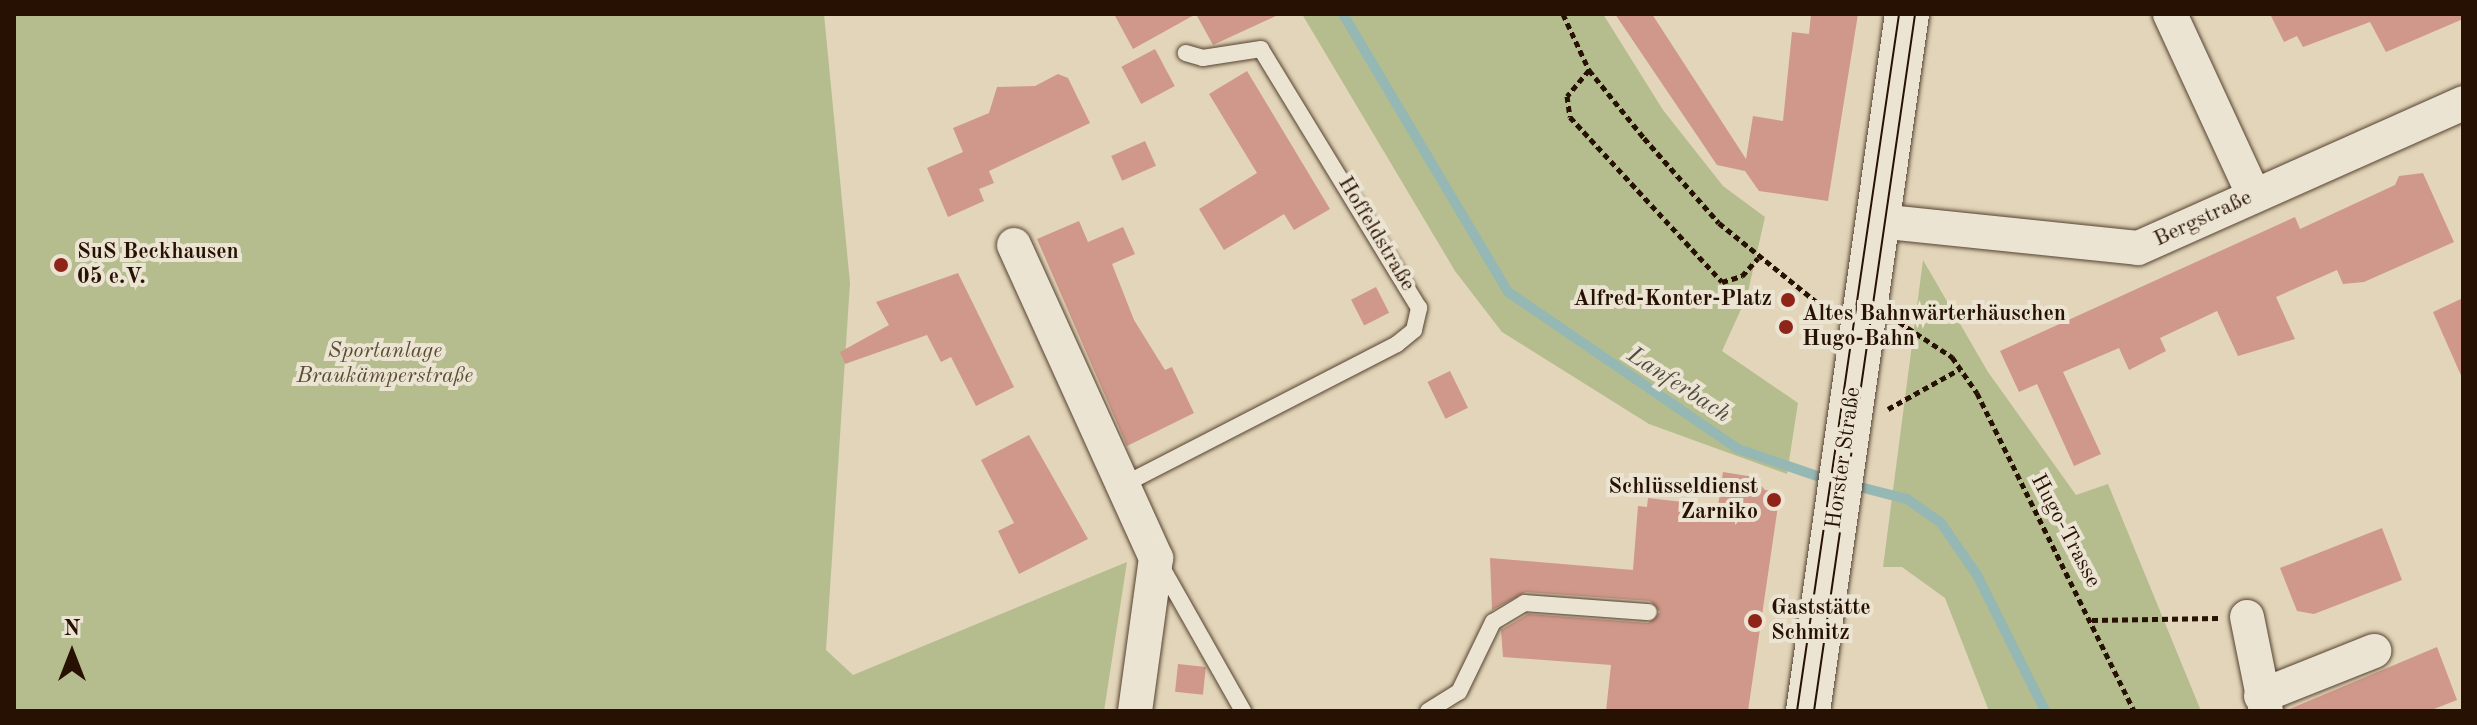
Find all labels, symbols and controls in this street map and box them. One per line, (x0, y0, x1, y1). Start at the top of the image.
street label: Hoffeldstraße (1331, 172, 1421, 296)
street label: Bergstraße (2150, 185, 2256, 253)
place label: SuS Beckhausen 05 e.V. (77, 239, 239, 290)
marker: SuS Beckhausen 05 e.V. (52, 256, 70, 274)
place label: Alfred-Konter-Platz (1573, 287, 1772, 313)
marker: Alfred-Konter-Platz (1779, 291, 1797, 309)
place label: Altes Bahnwärterhäuschen Hugo-Bahn (1802, 301, 2066, 352)
marker: Altes Bahnwärterhäuschen Hugo-Bahn (1777, 318, 1795, 336)
park label: Sportanlage Braukämperstraße (297, 338, 473, 390)
water label: Lanferbach (1621, 342, 1735, 430)
street label: Horster Straße (1821, 385, 1867, 531)
street label: Hugo-Trasse (2024, 470, 2106, 592)
place label: Schlüsseldienst Zarniko (1608, 474, 1758, 526)
marker: Schlüsseldienst Zarniko (1765, 491, 1783, 509)
place label: Gaststätte Schmitz (1771, 595, 1871, 646)
marker: Gaststätte Schmitz (1746, 612, 1764, 630)
north arrow (32, 613, 112, 693)
text: N (64, 618, 80, 640)

